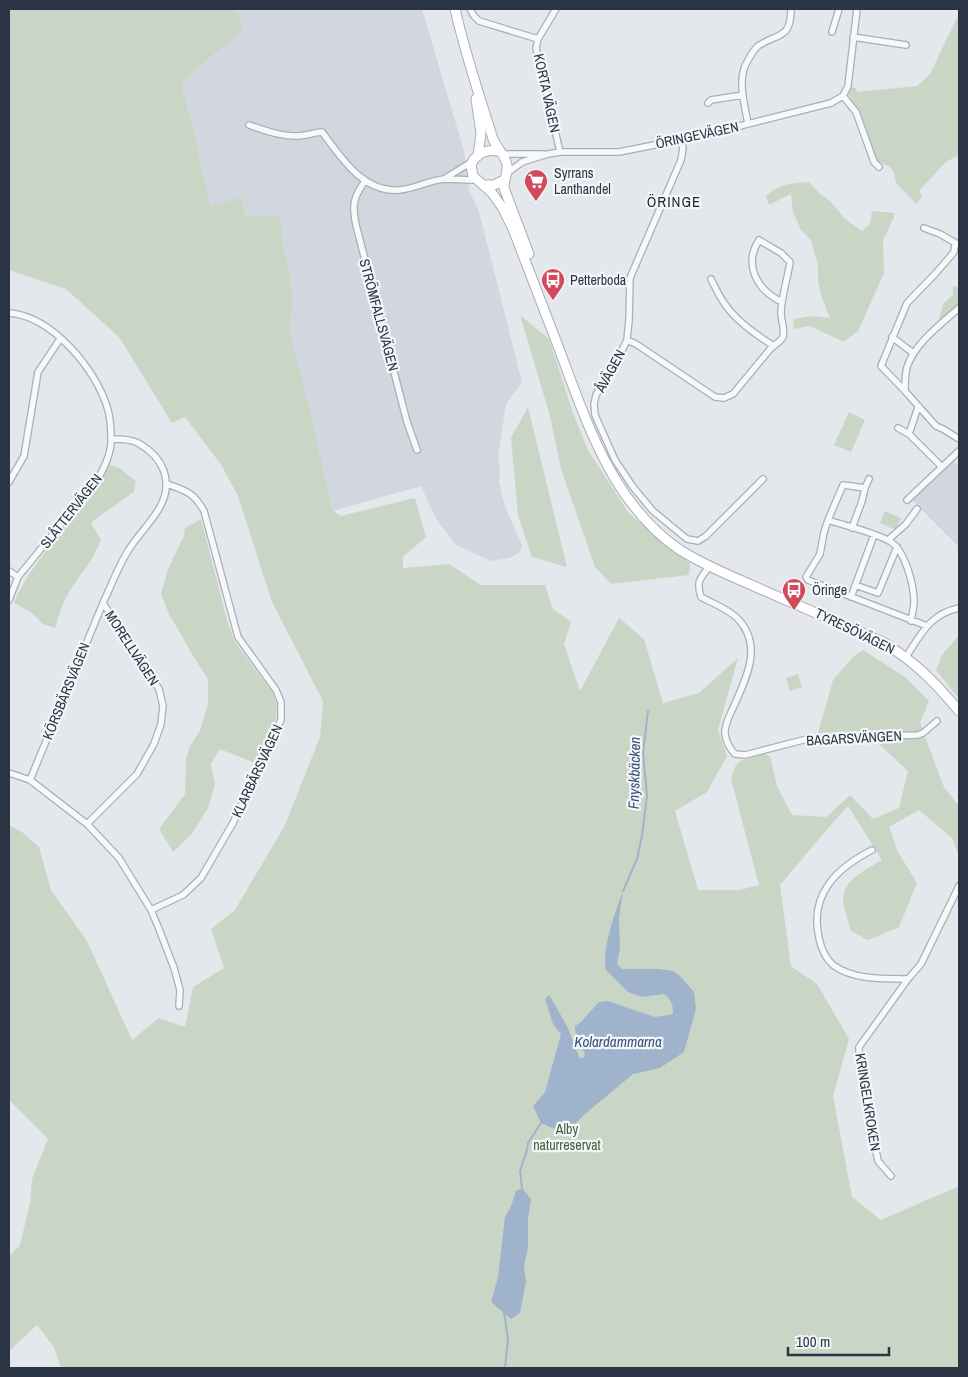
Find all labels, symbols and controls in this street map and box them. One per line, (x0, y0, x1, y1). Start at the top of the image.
street label: KORTA VÄGEN (530, 52, 564, 134)
street label: ÖRINGEVÄGEN (654, 117, 740, 153)
place label: Syrrans Lanthandel (554, 164, 611, 198)
supermarket icon: Syrrans Lanthandel (523, 168, 549, 202)
district label: ÖRINGE (647, 191, 701, 212)
street label: STRÖMFALLSVÄGEN (355, 257, 403, 373)
bus stop icon: Petterboda (540, 267, 566, 301)
place label: Petterboda (570, 271, 627, 289)
street label: ÅVÄGEN (590, 346, 629, 396)
street label: SLÅTTERVÄGEN (36, 470, 106, 552)
bus stop icon: Öringe (781, 577, 807, 611)
place label: Öringe (812, 581, 847, 599)
street label: TYRESÖVÄGEN (812, 604, 898, 658)
street label: MORELLVÄGEN (101, 607, 163, 689)
street label: KÖRSBÄRSVÄGEN (38, 640, 94, 742)
street label: KLARBÄRSVÄGEN (228, 722, 286, 820)
street label: BAGARSVÄNGEN (806, 727, 902, 749)
water label: Fnyskbäcken (623, 736, 645, 809)
water label: Kolardammarna (574, 1031, 662, 1052)
street label: KRINGELKROKEN (851, 1052, 885, 1152)
park label: Alby naturreservat (533, 1120, 601, 1154)
scale bar (788, 1324, 889, 1356)
text: 100 m (796, 1331, 830, 1352)

